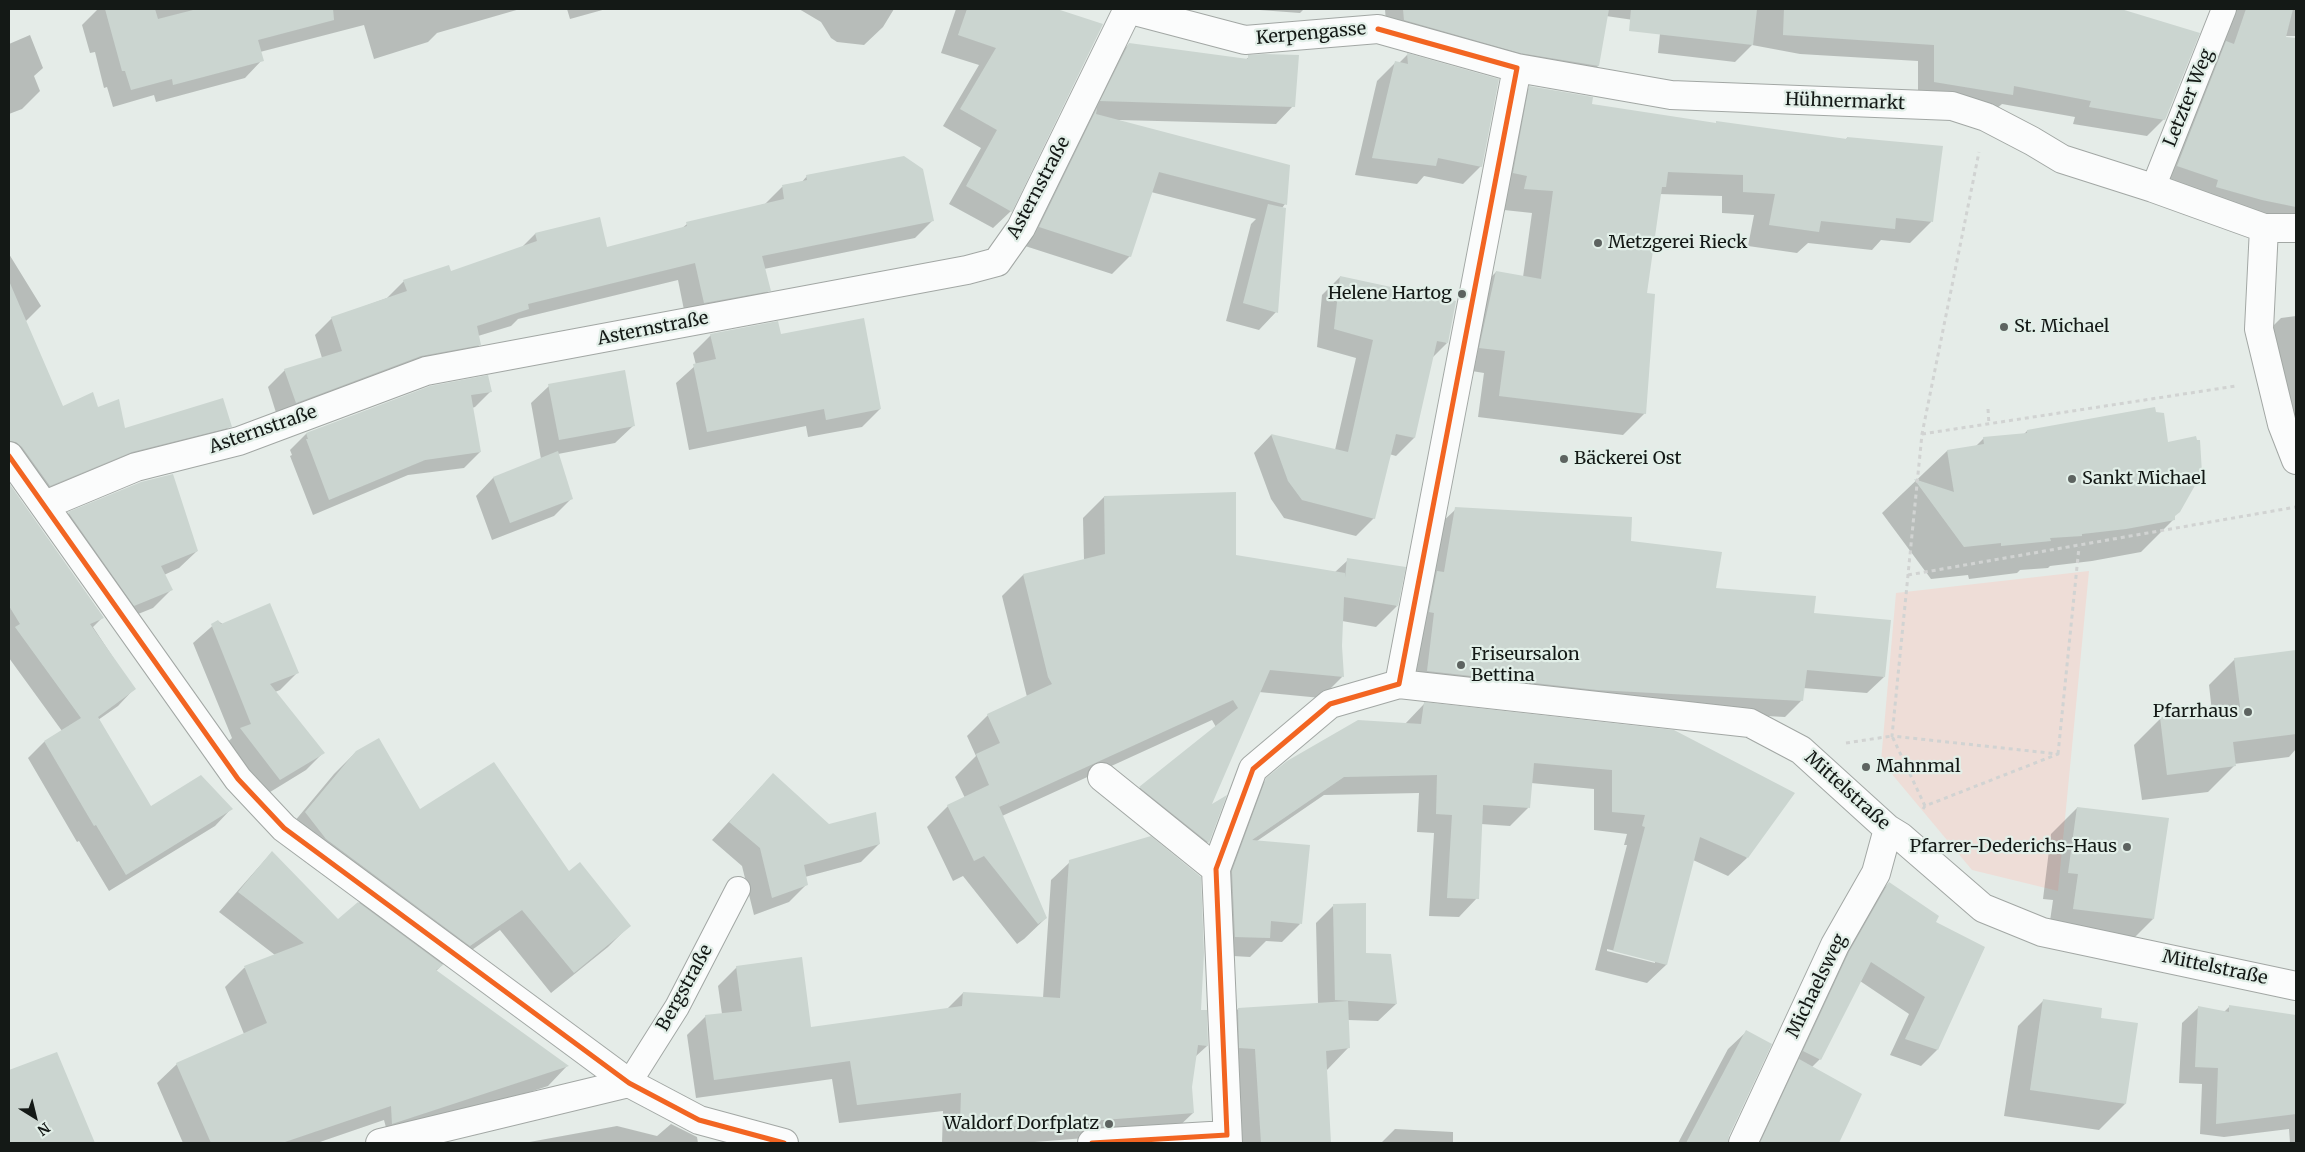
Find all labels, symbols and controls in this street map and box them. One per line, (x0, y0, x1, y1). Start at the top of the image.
street label: Kerpengasse (1255, 18, 1367, 50)
street label: Letzter Weg (2160, 46, 2218, 150)
street label: Hühnermarkt (1785, 89, 1905, 115)
street label: Asternstraße (1003, 133, 1075, 243)
place label: Metzgerei Rieck (1608, 232, 1747, 254)
marker: Metzgerei Rieck (1592, 237, 1604, 249)
place label: Helene Hartog (1328, 283, 1452, 305)
marker: Helene Hartog (1456, 288, 1468, 300)
street label: Asternstraße (596, 308, 710, 350)
place label: St. Michael (2014, 316, 2109, 338)
marker: St. Michael (1998, 321, 2010, 333)
street label: Asternstraße (206, 401, 320, 459)
place label: Bäckerei Ost (1574, 448, 1682, 470)
marker: Bäckerei Ost (1558, 453, 1570, 465)
place label: Sankt Michael (2082, 468, 2206, 490)
marker: Sankt Michael (2066, 473, 2078, 485)
place label: Friseursalon Bettina (1471, 644, 1580, 686)
marker: Friseursalon Bettina (1455, 659, 1467, 671)
place label: Pfarrhaus (2153, 701, 2238, 723)
marker: Pfarrhaus (2242, 706, 2254, 718)
street label: Mittelstraße (1800, 747, 1894, 835)
place label: Mahnmal (1876, 756, 1960, 778)
marker: Mahnmal (1860, 761, 1872, 773)
place label: Pfarrer-Dederichs-Haus (1910, 836, 2117, 858)
marker: Pfarrer-Dederichs-Haus (2121, 841, 2133, 853)
street label: Michaelsweg (1782, 930, 1852, 1042)
street label: Bergstraße (652, 941, 718, 1035)
street label: Mittelstraße (2160, 946, 2270, 990)
north arrow (10, 1092, 60, 1142)
place label: Waldorf Dorfplatz (944, 1113, 1099, 1135)
marker: Waldorf Dorfplatz (1103, 1118, 1115, 1130)
text: N (34, 1119, 54, 1140)

